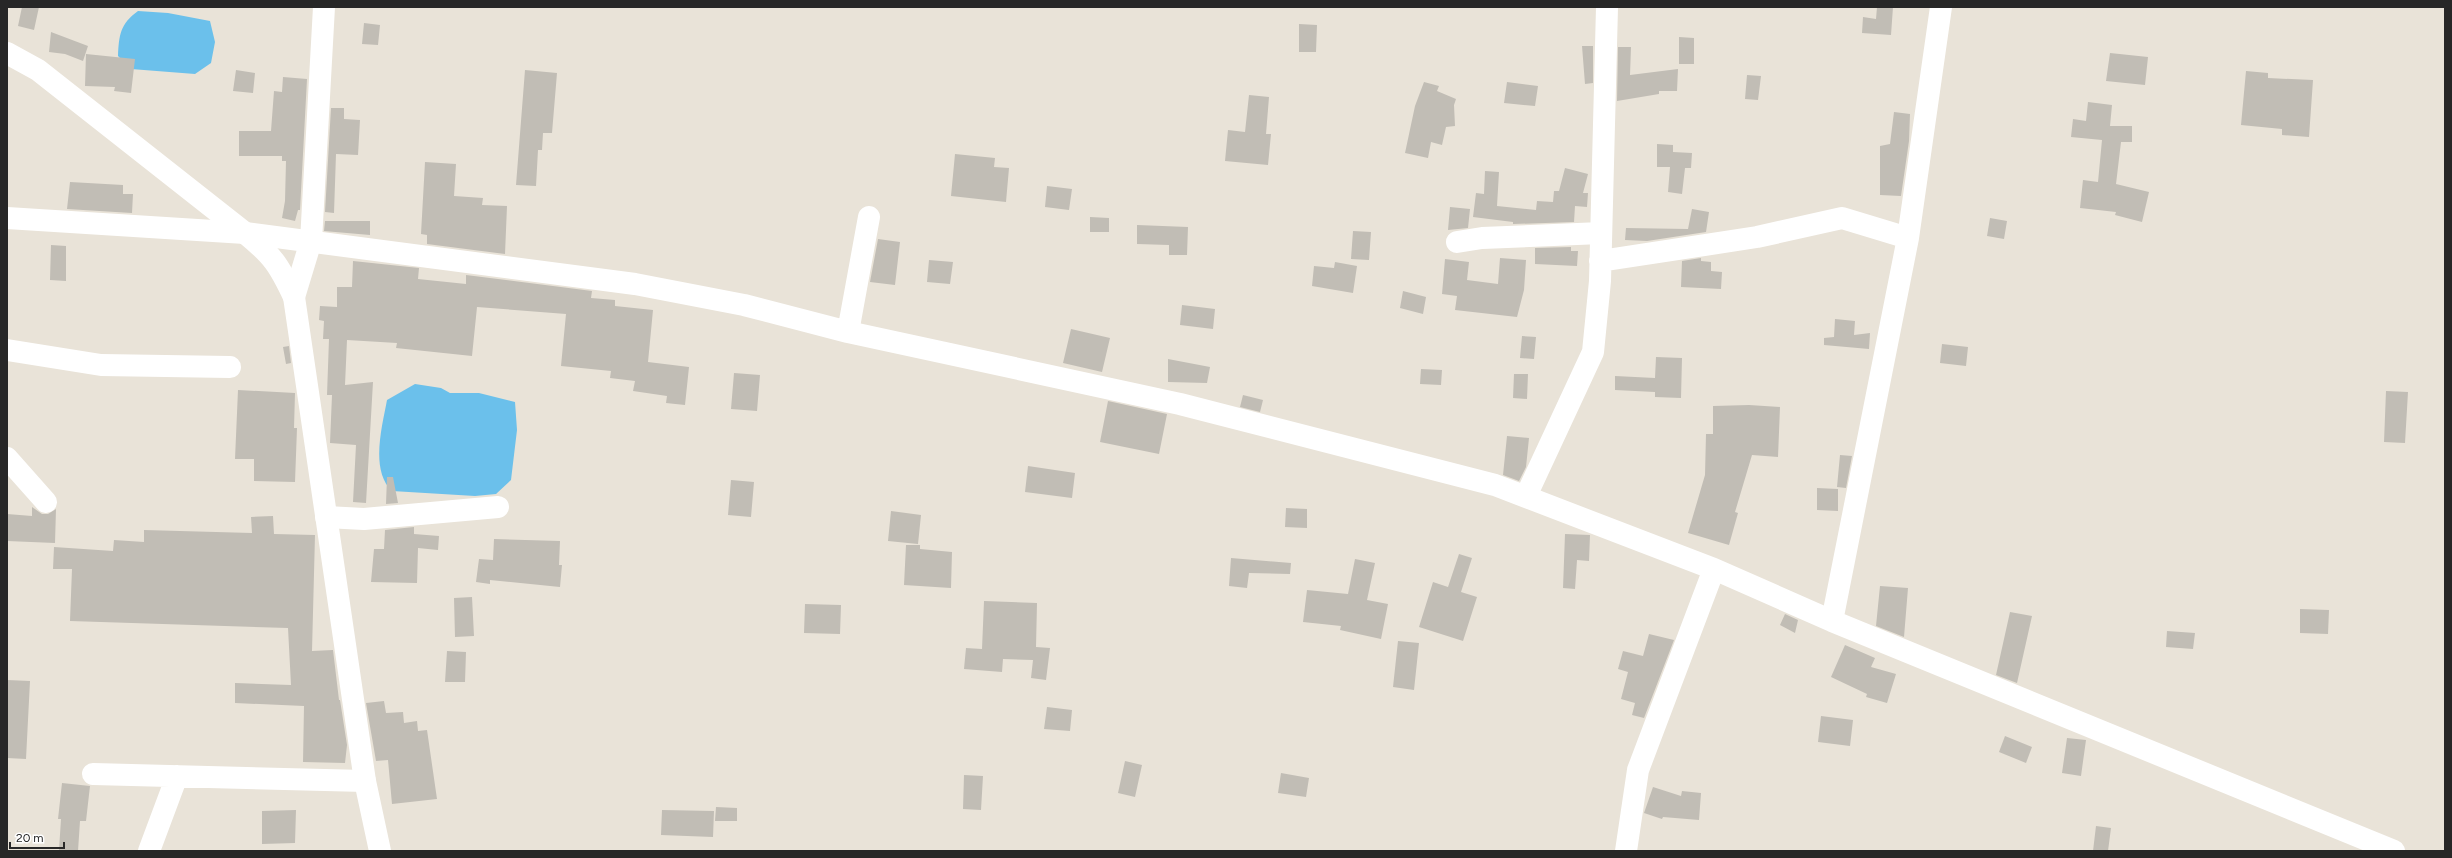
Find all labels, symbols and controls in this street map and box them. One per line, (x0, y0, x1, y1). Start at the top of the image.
scale bar (10, 824, 64, 850)
text: 20 m (16, 831, 44, 845)

